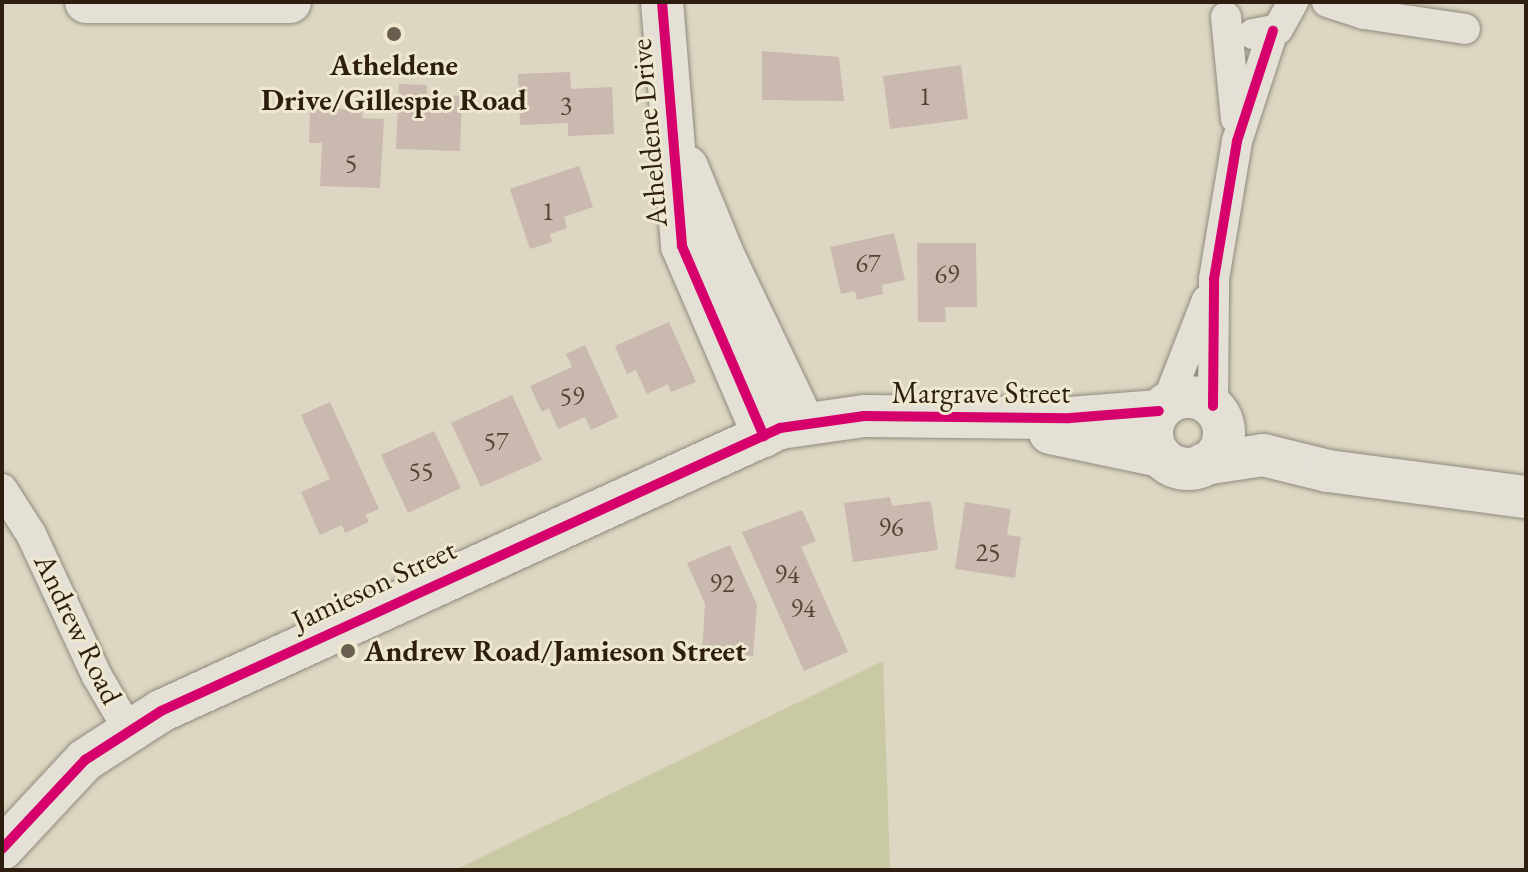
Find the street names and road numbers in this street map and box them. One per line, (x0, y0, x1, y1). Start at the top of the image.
street label: Atheldene Drive (623, 37, 675, 229)
street label: Margrave Street (892, 375, 1070, 411)
street label: Jamieson Street (286, 531, 462, 639)
street label: Andrew Road (26, 548, 130, 710)

